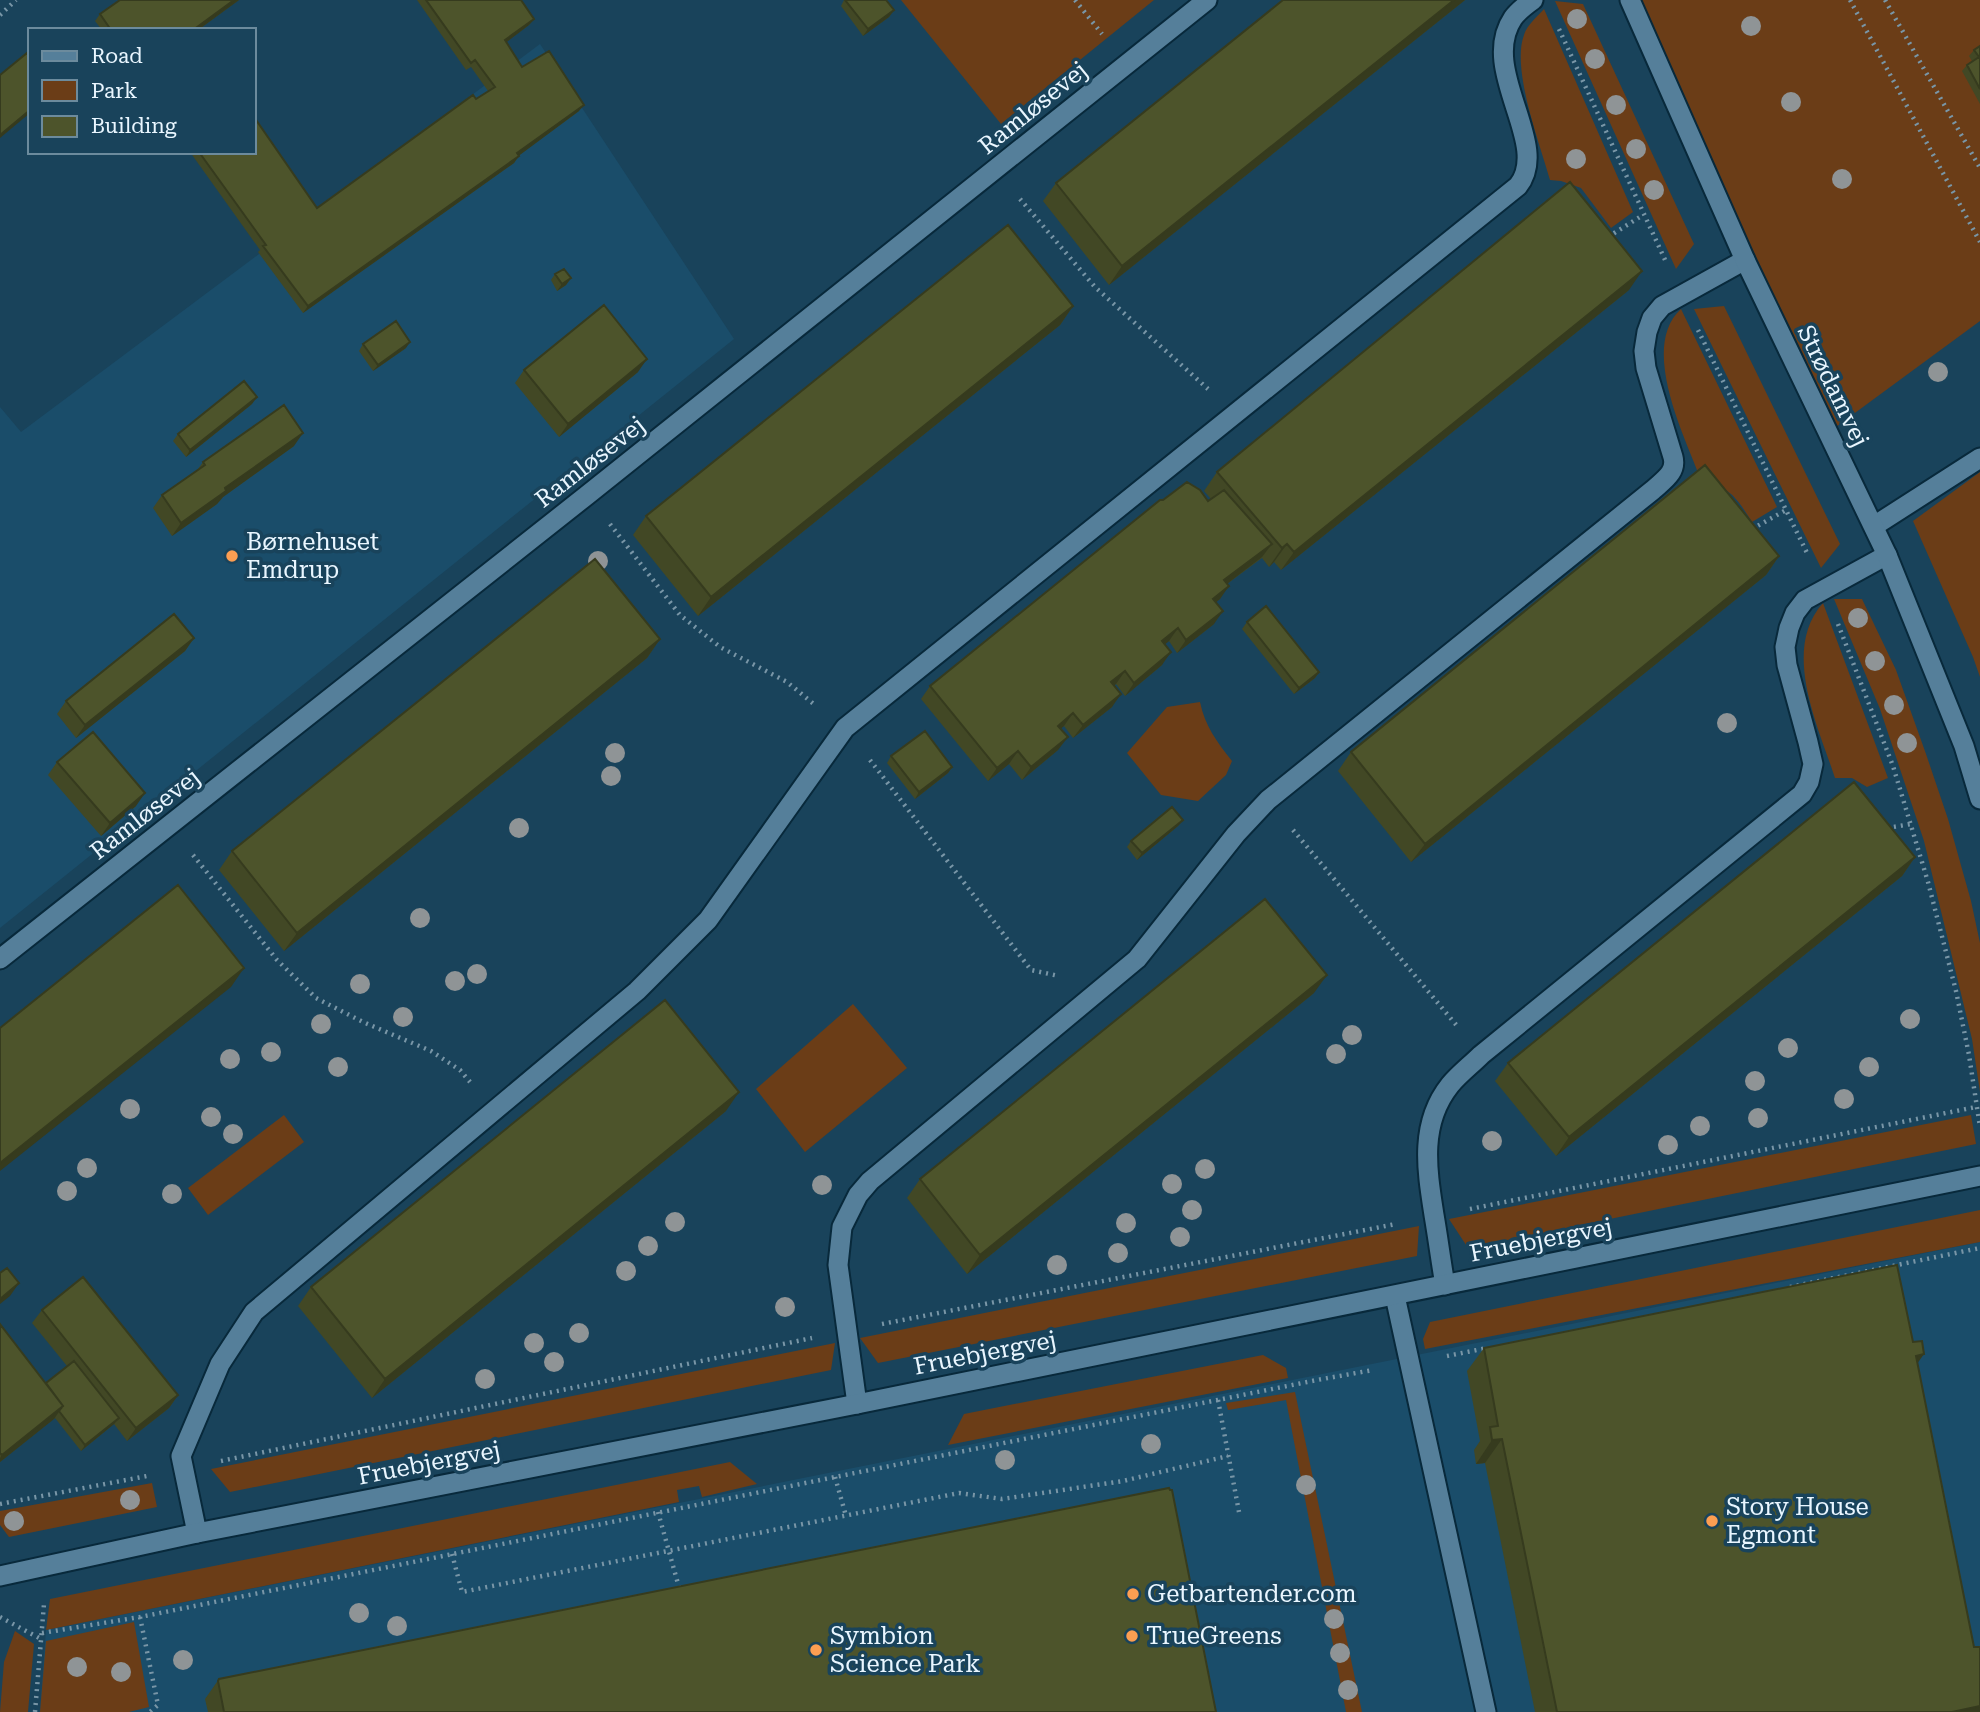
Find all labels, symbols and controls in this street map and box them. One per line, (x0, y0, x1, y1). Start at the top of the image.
legend (28, 28, 256, 154)
text: Road (91, 44, 143, 68)
street label: Ramløsevej (973, 56, 1093, 160)
text: Park (91, 79, 137, 103)
text: Building (91, 114, 177, 138)
street label: Strødamvej (1791, 321, 1875, 451)
street label: Ramløsevej (530, 411, 650, 513)
place label: Børnehuset Emdrup (246, 528, 379, 584)
marker: Børnehuset Emdrup (224, 548, 240, 564)
street label: Ramløsevej (85, 763, 205, 865)
street label: Fruebjergvej (1467, 1212, 1615, 1268)
street label: Fruebjergvej (911, 1325, 1059, 1381)
street label: Fruebjergvej (355, 1435, 503, 1491)
place label: Story House Egmont (1726, 1493, 1869, 1549)
marker: Story House Egmont (1704, 1513, 1720, 1529)
place label: Getbartender.com (1147, 1580, 1357, 1608)
marker: Getbartender.com (1125, 1586, 1141, 1602)
place label: Symbion Science Park (830, 1622, 981, 1678)
place label: TrueGreens (1146, 1622, 1282, 1650)
marker: TrueGreens (1124, 1628, 1140, 1644)
marker: Symbion Science Park (808, 1642, 824, 1658)

